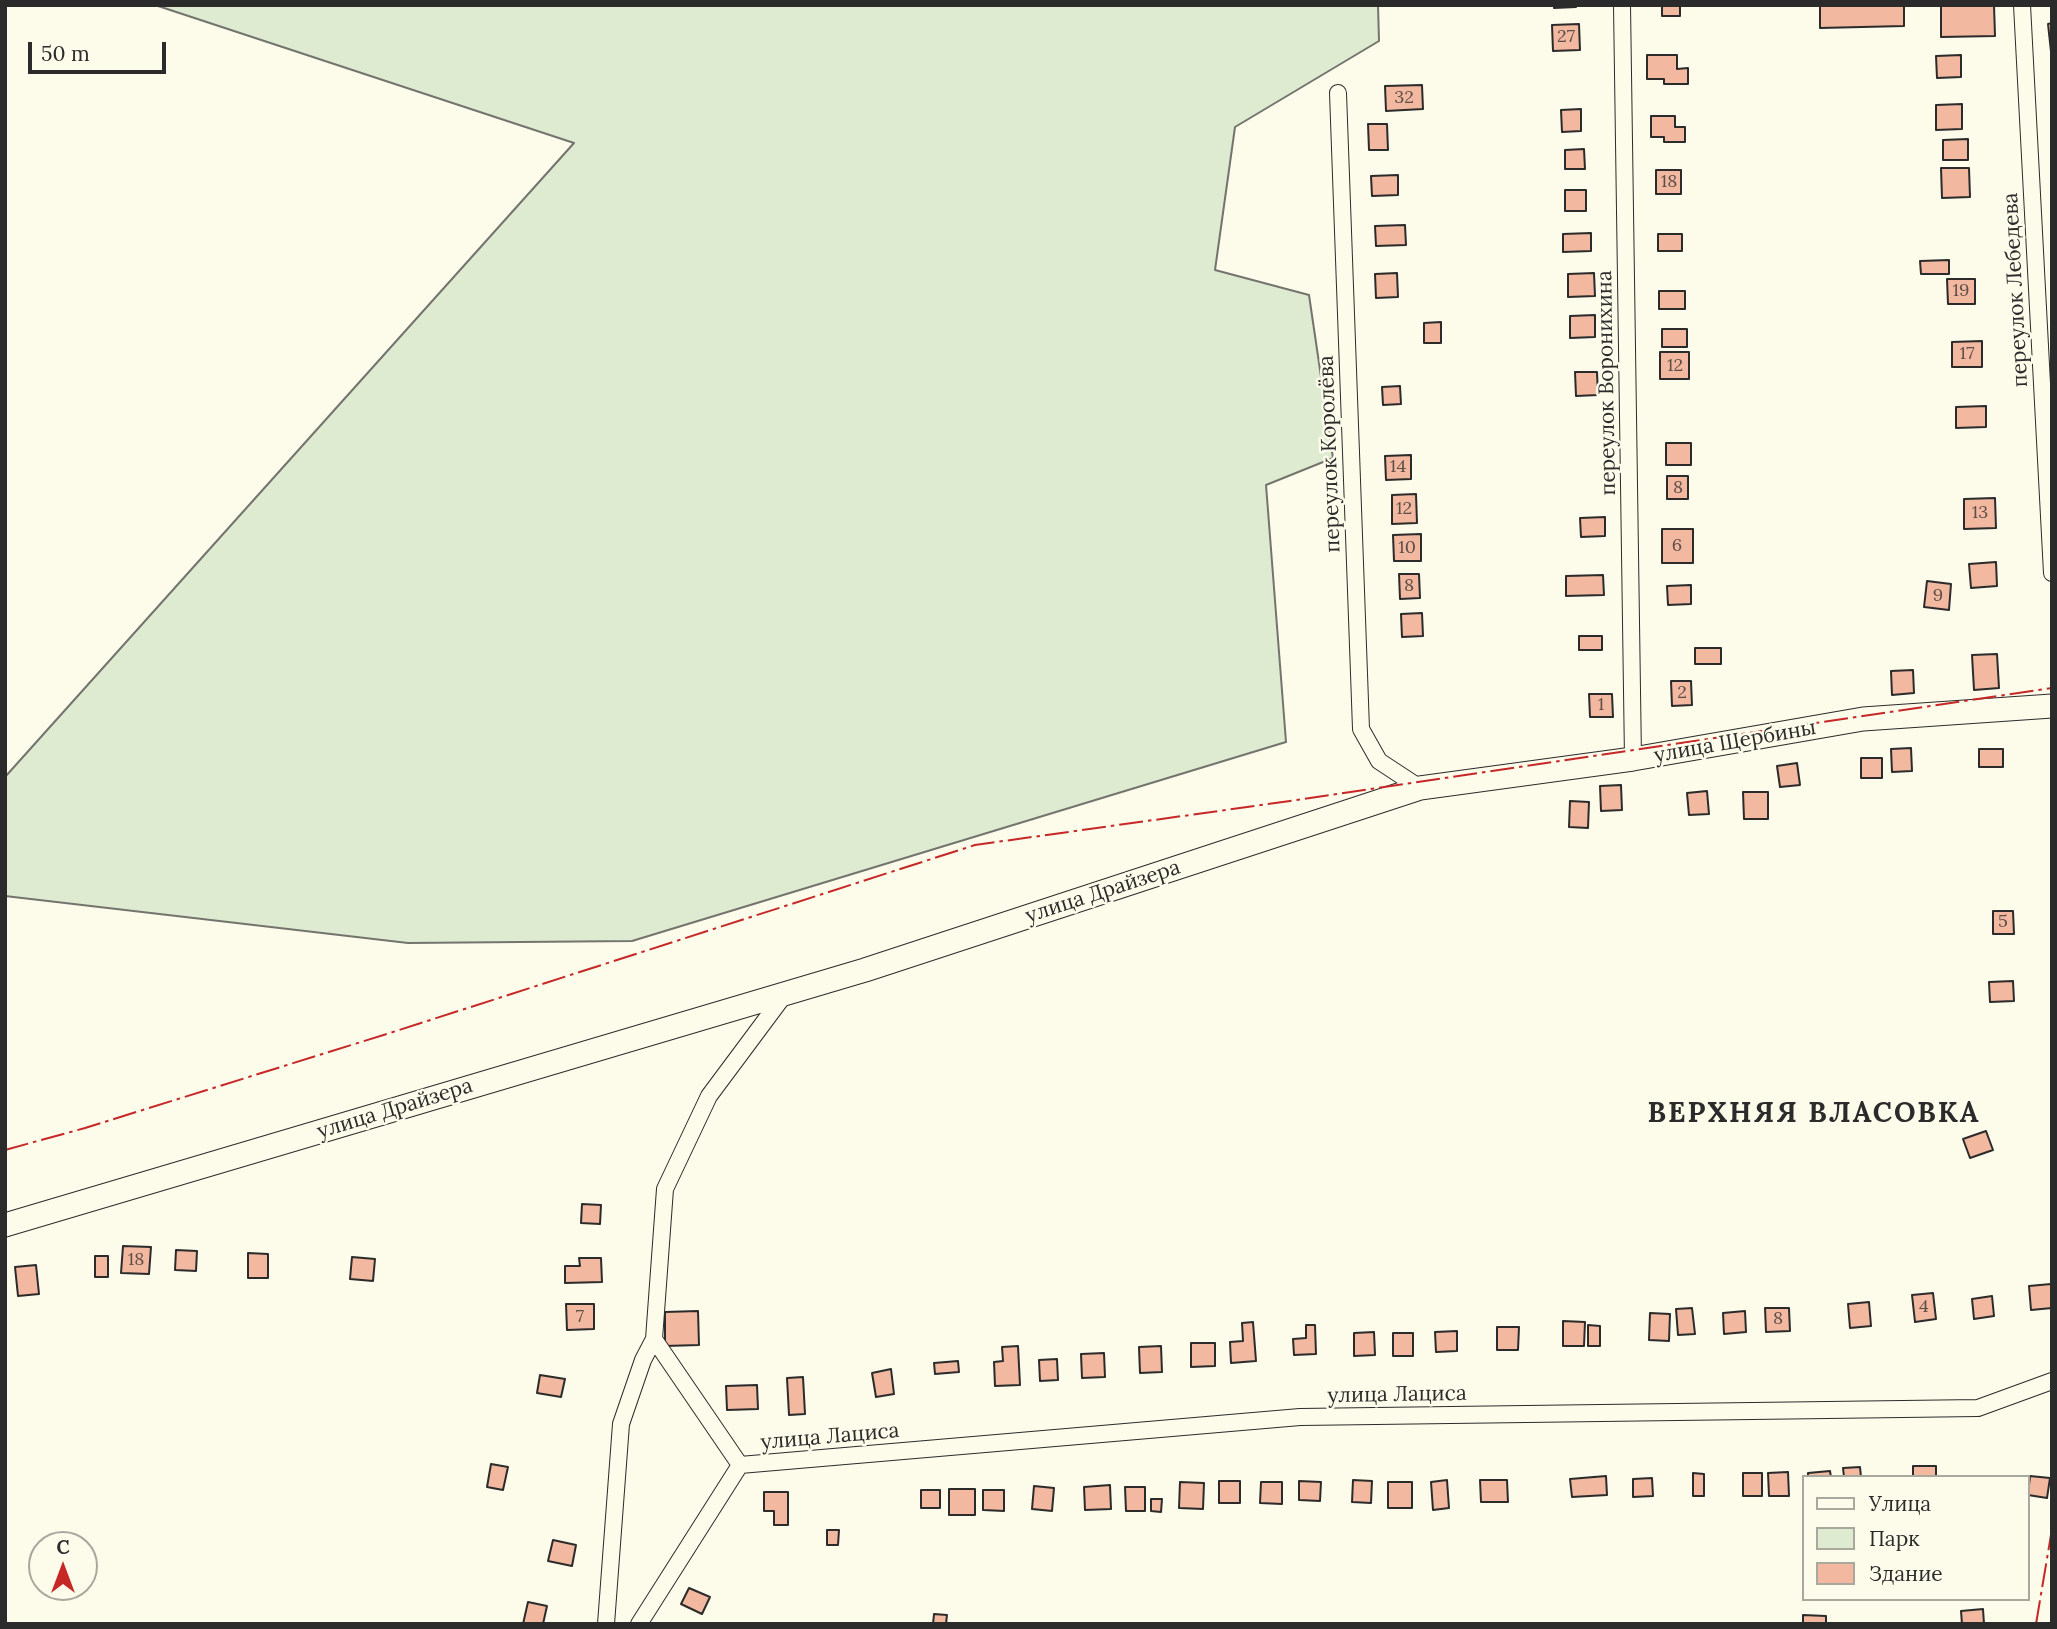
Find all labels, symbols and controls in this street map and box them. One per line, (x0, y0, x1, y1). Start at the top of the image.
house number: 27 (1557, 26, 1575, 48)
scale bar (32, 28, 170, 72)
text: 50 m (41, 40, 90, 67)
house number: 32 (1394, 87, 1414, 109)
house number: 18 (1661, 171, 1677, 193)
street label: переулок Лебедева (1998, 192, 2034, 388)
street label: переулок Воронихина (1592, 270, 1622, 496)
house number: 19 (1953, 280, 1969, 302)
house number: 17 (1960, 343, 1974, 365)
street label: переулок Королёва (1314, 355, 1346, 553)
house number: 12 (1667, 355, 1683, 377)
house number: 14 (1390, 456, 1406, 478)
house number: 8 (1673, 477, 1683, 499)
house number: 12 (1396, 498, 1412, 520)
house number: 13 (1972, 502, 1988, 524)
house number: 6 (1672, 535, 1682, 557)
house number: 10 (1398, 537, 1416, 559)
house number: 8 (1404, 575, 1414, 597)
house number: 9 (1933, 585, 1943, 607)
house number: 2 (1677, 682, 1687, 704)
house number: 1 (1598, 694, 1604, 716)
street label: улица Щербины (1652, 715, 1818, 769)
street label: улица Драйзера (1022, 855, 1184, 929)
house number: 5 (1998, 911, 2008, 933)
street label: улица Драйзера (314, 1073, 476, 1145)
district label: ВЕРХНЯЯ ВЛАСОВКА (1650, 1097, 1978, 1131)
house number: 18 (128, 1249, 144, 1271)
house number: 4 (1919, 1296, 1929, 1318)
house number: 7 (576, 1306, 584, 1328)
house number: 8 (1773, 1308, 1783, 1330)
street label: улица Лациса (1327, 1381, 1467, 1409)
street label: улица Лациса (760, 1418, 900, 1456)
legend (1801, 1475, 2029, 1601)
text: Улица (1869, 1490, 1931, 1517)
text: Парк (1869, 1525, 1919, 1552)
north arrow (28, 1531, 98, 1601)
text: С (56, 1535, 70, 1559)
text: Здание (1869, 1560, 1943, 1587)

